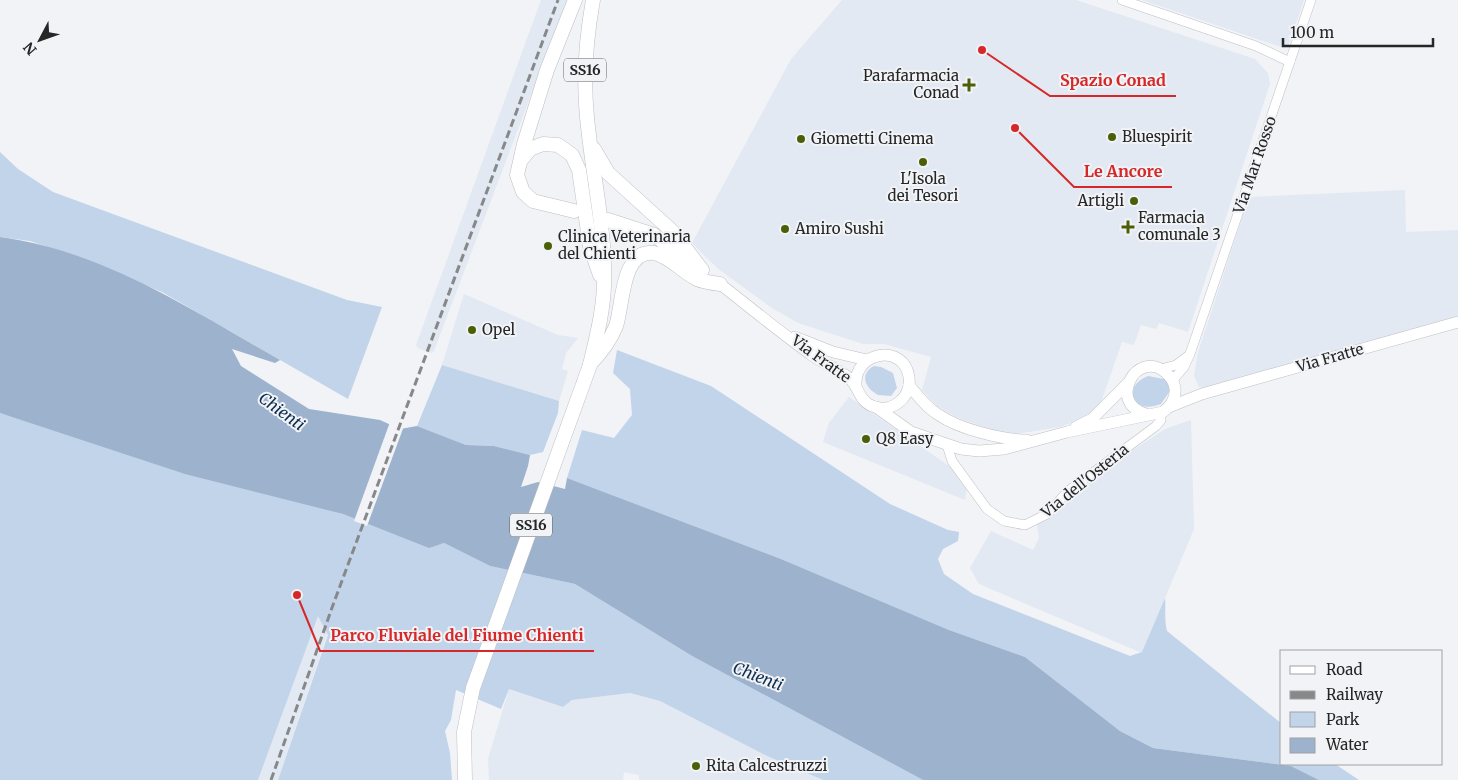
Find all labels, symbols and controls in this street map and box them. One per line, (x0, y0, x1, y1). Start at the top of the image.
north arrow (15, 15, 65, 65)
scale bar (1283, 15, 1433, 47)
text: 100 m (1290, 23, 1334, 42)
text: N (20, 38, 41, 59)
road number: SS16 (564, 58, 606, 82)
callout: Spazio Conad (1050, 65, 1176, 96)
place label: Parafarmacia Conad (863, 66, 959, 102)
text: Spazio Conad (1060, 70, 1166, 90)
marker: Parafarmacia Conad (963, 79, 975, 91)
street label: Via Mar Rosso (1229, 113, 1280, 217)
place label: Bluespirit (1122, 127, 1192, 146)
place label: Giometti Cinema (811, 129, 933, 148)
marker: Bluespirit (1106, 131, 1118, 143)
marker: Giometti Cinema (795, 133, 807, 145)
marker: L'Isola dei Tesori (917, 156, 929, 168)
callout: Le Ancore (1074, 156, 1172, 187)
text: Le Ancore (1084, 161, 1163, 181)
place label: L'Isola dei Tesori (888, 169, 959, 205)
place label: Artigli (1076, 191, 1124, 210)
marker: Artigli (1128, 195, 1140, 207)
place label: Farmacia comunale 3 (1138, 208, 1221, 244)
place label: Amiro Sushi (794, 219, 884, 238)
marker: Farmacia comunale 3 (1122, 221, 1134, 233)
marker: Amiro Sushi (779, 223, 791, 235)
place label: Clinica Veterinaria del Chienti (558, 227, 691, 263)
marker: Clinica Veterinaria del Chienti (542, 240, 554, 252)
place label: Opel (482, 320, 515, 339)
marker: Opel (466, 324, 478, 336)
street label: Via Fratte (787, 330, 855, 387)
street label: Via Fratte (1293, 339, 1366, 376)
water label: Chienti (255, 388, 309, 435)
place label: Q8 Easy (876, 429, 934, 448)
marker: Q8 Easy (860, 433, 872, 445)
street label: Via dell'Osteria (1036, 440, 1132, 522)
road number: SS16 (510, 514, 552, 536)
callout: Parco Fluviale del Fiume Chienti (320, 620, 594, 651)
text: Parco Fluviale del Fiume Chienti (330, 625, 584, 645)
legend (1280, 650, 1443, 765)
water label: Chienti (730, 657, 786, 695)
text: Road (1326, 660, 1362, 679)
text: Railway (1326, 685, 1383, 704)
text: Park (1326, 710, 1360, 729)
text: Water (1325, 735, 1369, 754)
place label: Rita Calcestruzzi (706, 756, 828, 775)
marker: Rita Calcestruzzi (690, 760, 702, 772)

